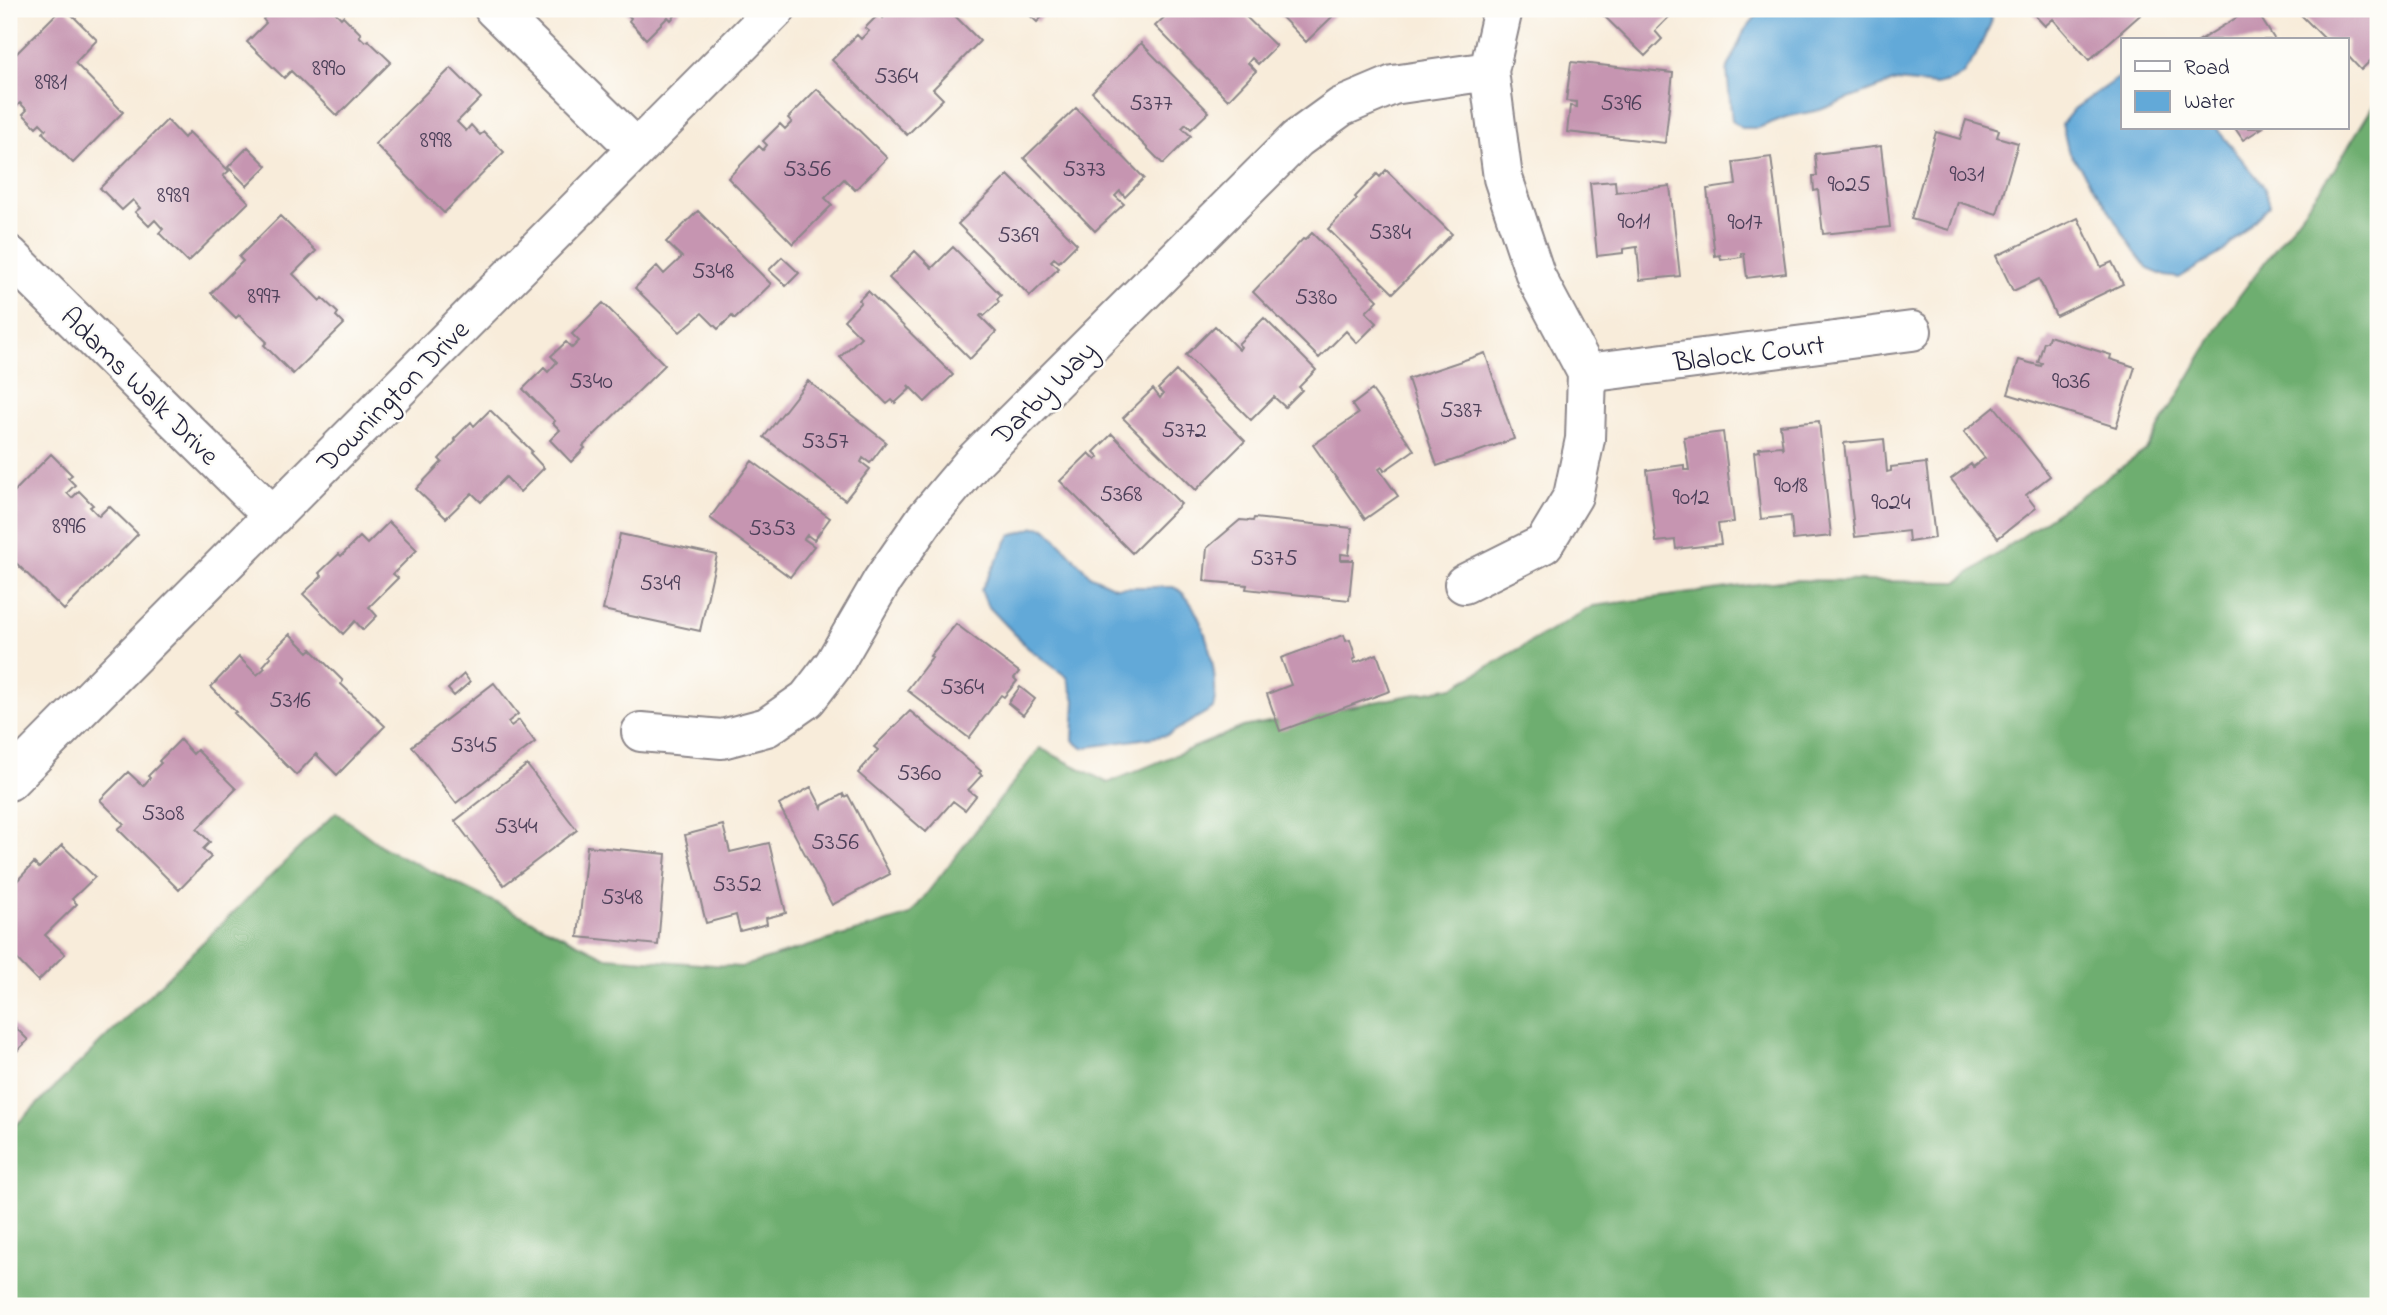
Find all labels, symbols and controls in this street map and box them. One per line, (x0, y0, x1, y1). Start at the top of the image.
legend (2121, 38, 2348, 130)
house number: 8990 (312, 52, 346, 87)
text: Road (2184, 54, 2230, 84)
house number: 5364 (874, 60, 918, 95)
house number: 8981 (35, 66, 68, 101)
house number: 5377 (1129, 87, 1173, 122)
house number: 5396 (1600, 87, 1642, 122)
text: Water (2184, 88, 2235, 118)
house number: 8998 (420, 124, 452, 159)
house number: 5356 (783, 153, 831, 188)
house number: 5373 (1062, 153, 1106, 188)
house number: 9031 (1949, 158, 1985, 193)
house number: 9025 (1827, 168, 1871, 203)
house number: 8989 (157, 179, 190, 214)
house number: 9011 (1618, 205, 1651, 240)
house number: 9017 (1727, 206, 1763, 241)
house number: 5384 (1369, 216, 1411, 251)
house number: 5369 (997, 219, 1039, 254)
house number: 5348 (692, 255, 734, 290)
house number: 8997 (247, 280, 281, 315)
house number: 5380 (1294, 281, 1338, 316)
street label: Adams Walk Drive (50, 299, 228, 477)
street label: Downington Drive (308, 311, 481, 484)
street label: Blalock Court (1671, 326, 1827, 385)
street label: Darby Way (983, 333, 1107, 457)
house number: 5340 (569, 365, 613, 400)
house number: 9036 (2052, 365, 2090, 400)
house number: 5387 (1440, 394, 1482, 429)
house number: 5372 (1161, 414, 1207, 449)
house number: 5357 (801, 425, 849, 460)
house number: 9018 (1774, 469, 1808, 504)
house number: 5368 (1099, 478, 1143, 513)
house number: 9012 (1672, 481, 1710, 516)
house number: 9024 (1871, 486, 1911, 521)
house number: 8996 (52, 510, 86, 545)
house number: 5353 (748, 512, 796, 547)
house number: 5375 (1250, 542, 1298, 577)
house number: 5349 (640, 567, 681, 602)
house number: 5364 (940, 671, 984, 706)
house number: 5316 (269, 684, 311, 719)
house number: 5345 (450, 729, 498, 764)
house number: 5360 (897, 757, 941, 792)
house number: 5308 (141, 797, 185, 832)
house number: 5344 (494, 810, 538, 845)
house number: 5356 (811, 826, 859, 861)
house number: 5352 (712, 868, 762, 903)
house number: 5348 (601, 881, 643, 916)

